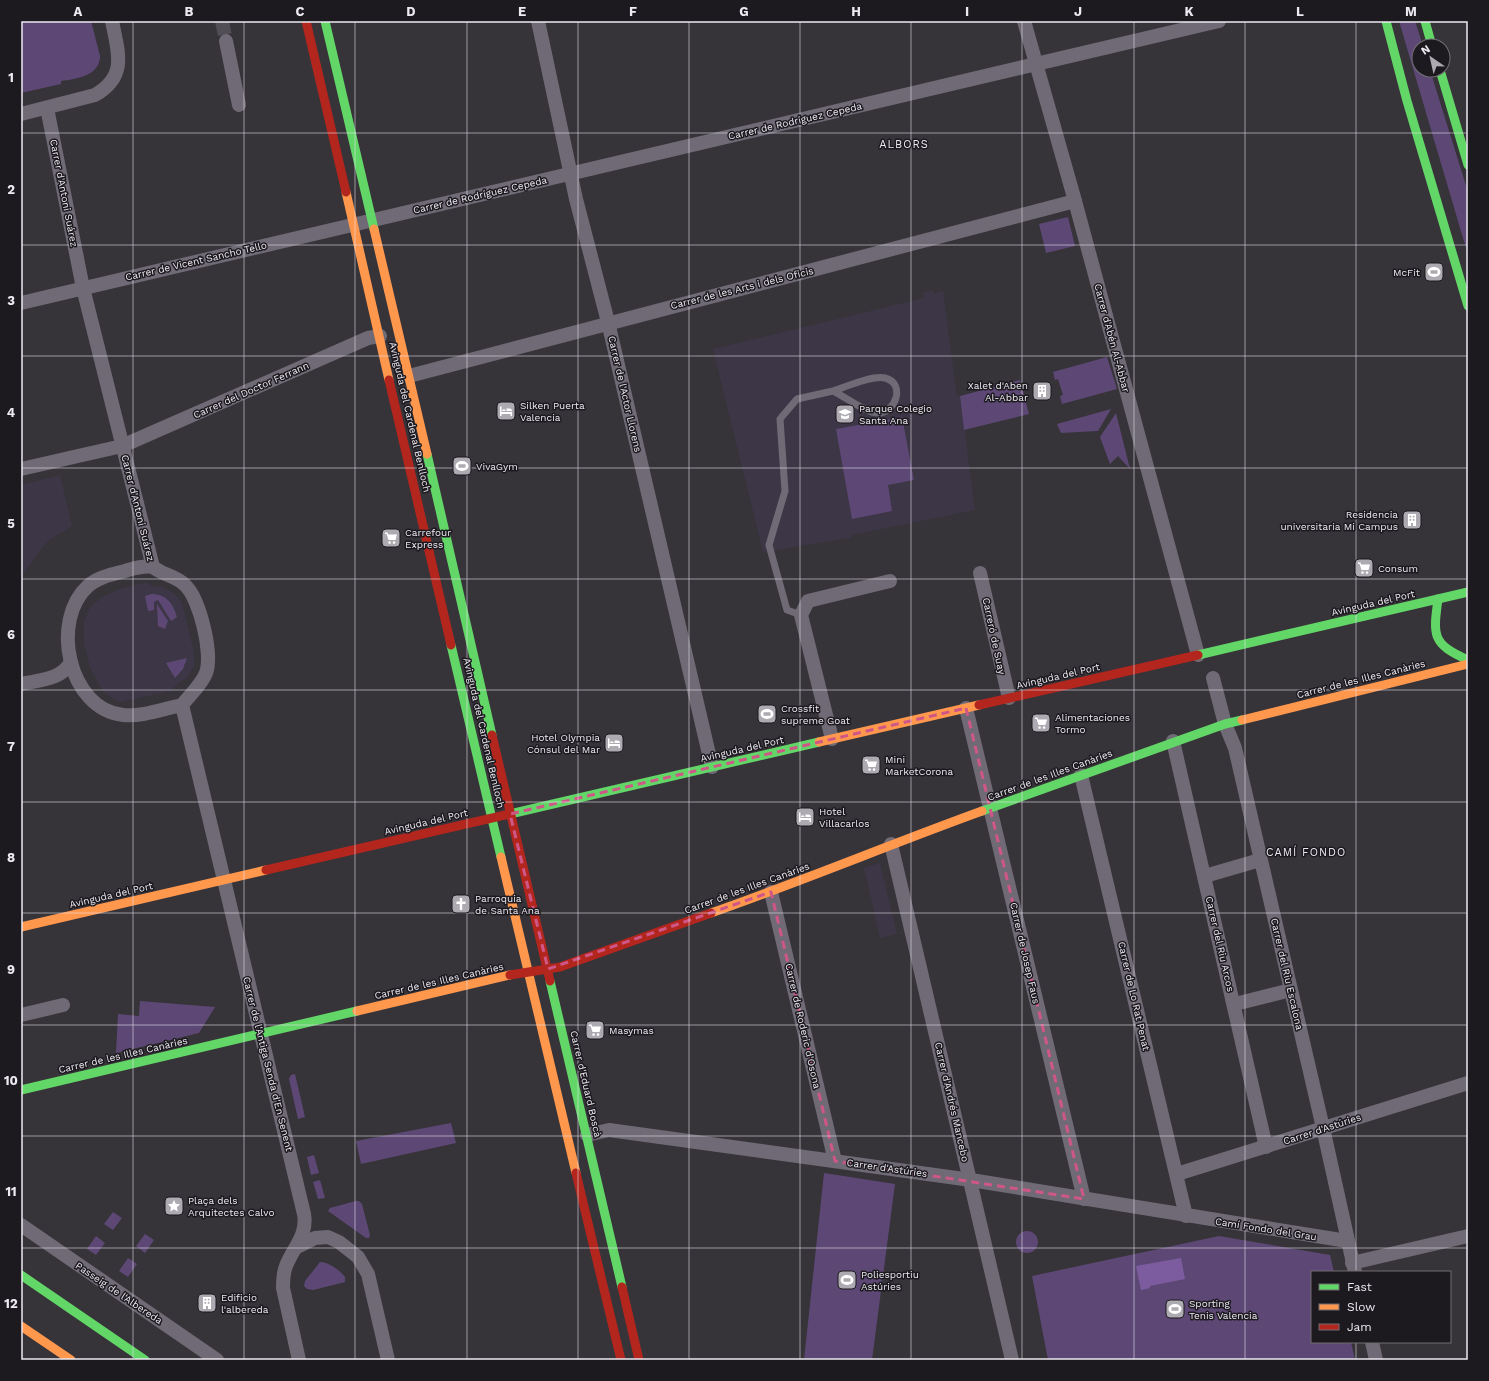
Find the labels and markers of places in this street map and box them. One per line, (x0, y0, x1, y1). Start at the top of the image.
sports icon: McFit (1423, 261, 1445, 283)
place label: McFit (1393, 267, 1421, 278)
place label: Xalet d'Aben Al-Abbar (968, 380, 1028, 403)
building icon: Xalet d'Aben Al-Abbar (1031, 380, 1053, 402)
hotel icon: Silken Puerta Valencia (495, 400, 517, 422)
place label: Silken Puerta Valencia (520, 400, 585, 423)
school or university icon: Parque Colegio Santa Ana (834, 403, 856, 425)
place label: Parque Colegio Santa Ana (859, 403, 932, 426)
sports icon: VivaGym (451, 455, 473, 477)
place label: VivaGym (476, 461, 518, 472)
place label: Residencia universitaria Mi Campus (1280, 509, 1398, 532)
building icon: Residencia universitaria Mi Campus (1401, 509, 1423, 531)
supermarket icon: Carrefour Express (380, 527, 402, 549)
place label: Carrefour Express (405, 527, 451, 550)
supermarket icon: Consum (1353, 557, 1375, 579)
place label: Consum (1378, 563, 1418, 574)
sports icon: Crossfit supreme Goat (756, 703, 778, 725)
place label: Crossfit supreme Goat (781, 703, 851, 726)
supermarket icon: Alimentaciones Tormo (1030, 712, 1052, 734)
place label: Alimentaciones Tormo (1055, 712, 1130, 735)
place label: Hotel Olympia Cónsul del Mar (527, 732, 600, 755)
hotel icon: Hotel Olympia Cónsul del Mar (603, 732, 625, 754)
supermarket icon: Mini MarketCorona (860, 754, 882, 776)
place label: Mini MarketCorona (885, 754, 953, 777)
hotel icon: Hotel Villacarlos (794, 806, 816, 828)
place label: Hotel Villacarlos (819, 806, 870, 829)
church icon: Parroquia de Santa Ana (450, 893, 472, 915)
place label: Parroquia de Santa Ana (475, 893, 540, 916)
supermarket icon: Masymas (584, 1019, 606, 1041)
place label: Masymas (609, 1025, 654, 1036)
place icon: Plaça dels Arquitectes Calvo (163, 1195, 185, 1217)
place label: Plaça dels Arquitectes Calvo (188, 1195, 274, 1218)
sports icon: Poliesportiu Astúries (836, 1269, 858, 1291)
place label: Poliesportiu Astúries (861, 1269, 919, 1292)
building icon: Edificio l'albereda (196, 1292, 218, 1314)
place label: Edificio l'albereda (221, 1292, 269, 1315)
sports icon: Sporting Tenis Valencia (1164, 1298, 1186, 1320)
place label: Sporting Tenis Valencia (1189, 1298, 1258, 1321)

